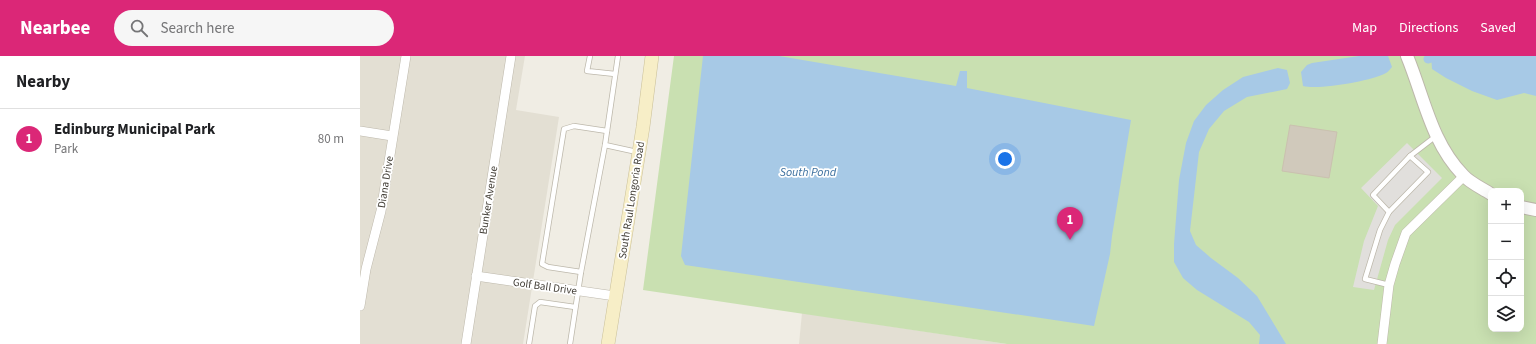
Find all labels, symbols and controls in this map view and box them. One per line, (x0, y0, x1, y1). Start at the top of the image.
search box (114, 10, 394, 46)
text: Nearbee (20, 15, 90, 42)
icon: search (128, 17, 150, 39)
text: Search here (160, 18, 234, 39)
text: Map (1352, 18, 1377, 38)
text: Directions (1399, 18, 1458, 38)
text: Saved (1480, 18, 1516, 38)
text: Nearby (16, 70, 70, 94)
text: Edinburg Municipal Park (54, 119, 215, 140)
text: 1 (26, 130, 32, 148)
text: 80 m (318, 130, 344, 148)
text: Park (54, 140, 78, 158)
street label: South Raul Longoria Road (615, 140, 648, 260)
your location (995, 149, 1015, 169)
street label: Diana Drive (374, 154, 397, 209)
street label: Bunker Avenue (476, 164, 501, 235)
water label: South Pond (780, 164, 837, 181)
map controls (1488, 188, 1524, 332)
button: + (1488, 188, 1524, 224)
pin: 1 (1057, 207, 1083, 240)
button: − (1488, 224, 1524, 260)
button: locate (1488, 260, 1524, 296)
street label: Golf Ball Drive (512, 275, 579, 298)
button: layers (1488, 296, 1524, 332)

